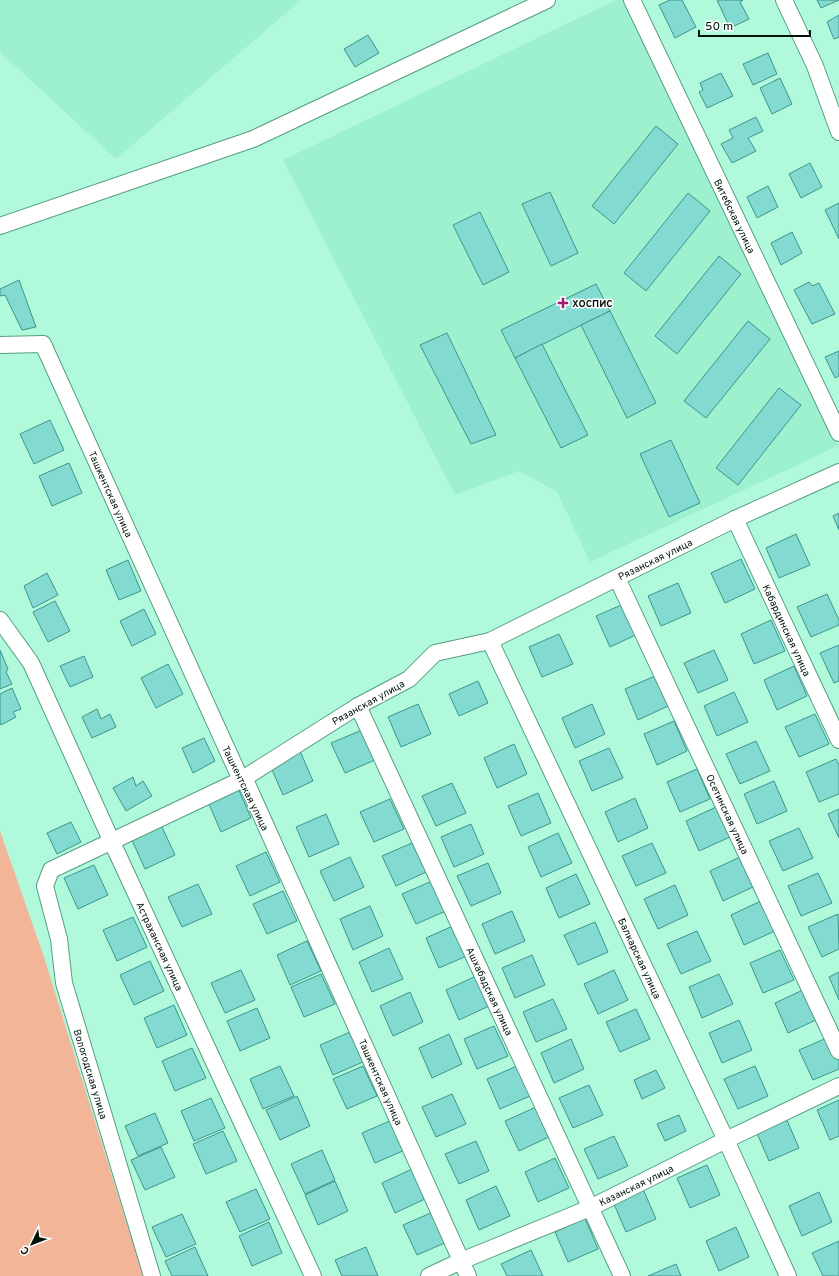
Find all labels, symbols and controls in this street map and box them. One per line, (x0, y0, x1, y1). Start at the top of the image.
scale bar (699, 12, 810, 38)
text: 50 m (705, 19, 733, 35)
street label: Витебская улица (710, 177, 757, 256)
marker: ХОСПИС (557, 297, 569, 309)
place label: ХОСПИС (572, 298, 613, 311)
street label: Ташкентская улица (85, 449, 134, 540)
street label: Рязанская улица (616, 537, 695, 584)
street label: Кабардинская улица (759, 583, 813, 679)
street label: Рязанская улица (330, 678, 407, 729)
street label: Ташкентская улица (218, 744, 271, 833)
street label: Осетинская улица (702, 772, 751, 857)
street label: Астраханская улица (132, 900, 185, 993)
street label: Балкарская улица (614, 916, 663, 1001)
street label: Ашхабадская улица (462, 945, 515, 1038)
street label: Вологодская улица (70, 1028, 109, 1121)
street label: Ташкентская улица (355, 1037, 404, 1128)
street label: Казанская улица (597, 1163, 676, 1210)
north arrow (12, 1224, 52, 1264)
text: С (18, 1243, 33, 1257)

